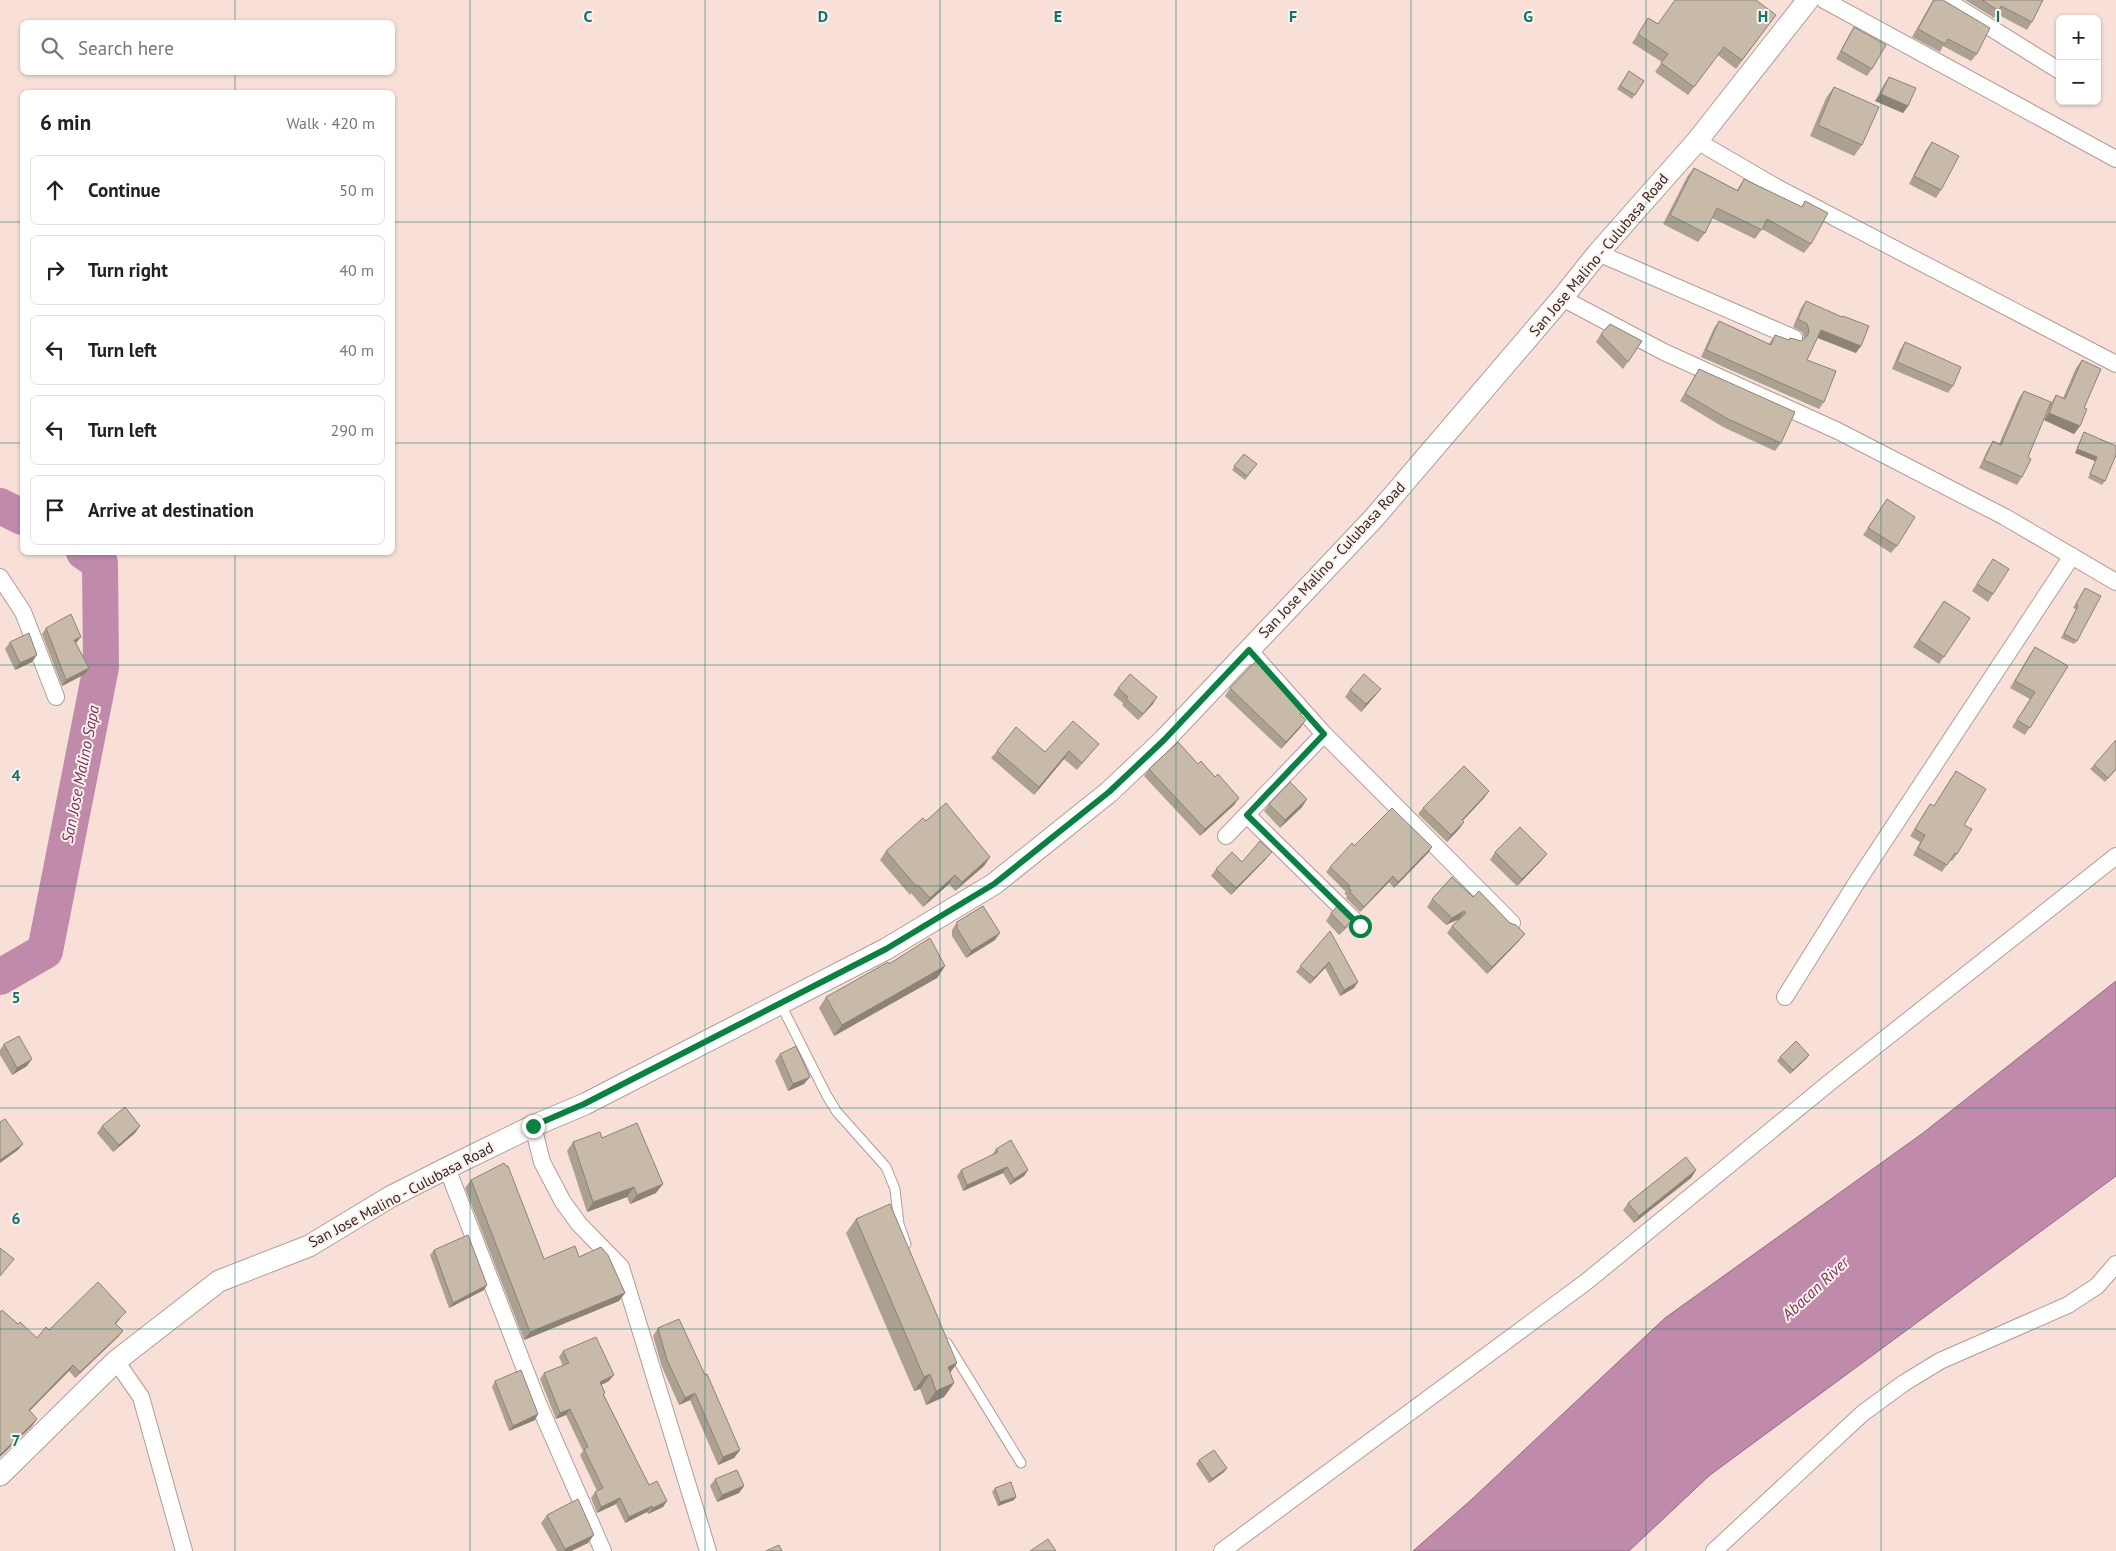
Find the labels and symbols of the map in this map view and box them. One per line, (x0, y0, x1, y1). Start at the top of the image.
text: C (584, 6, 593, 26)
text: D (818, 6, 828, 26)
text: E (1054, 6, 1062, 26)
text: F (1289, 6, 1297, 26)
text: G (1523, 6, 1533, 26)
text: H (1758, 6, 1768, 26)
text: I (1996, 6, 2000, 26)
street label: San Jose Malino - Culubasa Road (1525, 169, 1672, 340)
street label: San Jose Malino - Culubasa Road (1254, 478, 1409, 642)
water label: San Jose Malino Sapa (57, 703, 103, 844)
text: 4 (11, 765, 21, 785)
route start (1349, 915, 1372, 938)
text: 5 (11, 987, 21, 1007)
route end (522, 1115, 545, 1138)
street label: San Jose Malino - Culubasa Road (305, 1138, 497, 1252)
text: 6 (11, 1208, 21, 1228)
water label: Abacan River (1777, 1251, 1854, 1325)
text: 7 (11, 1430, 21, 1450)

